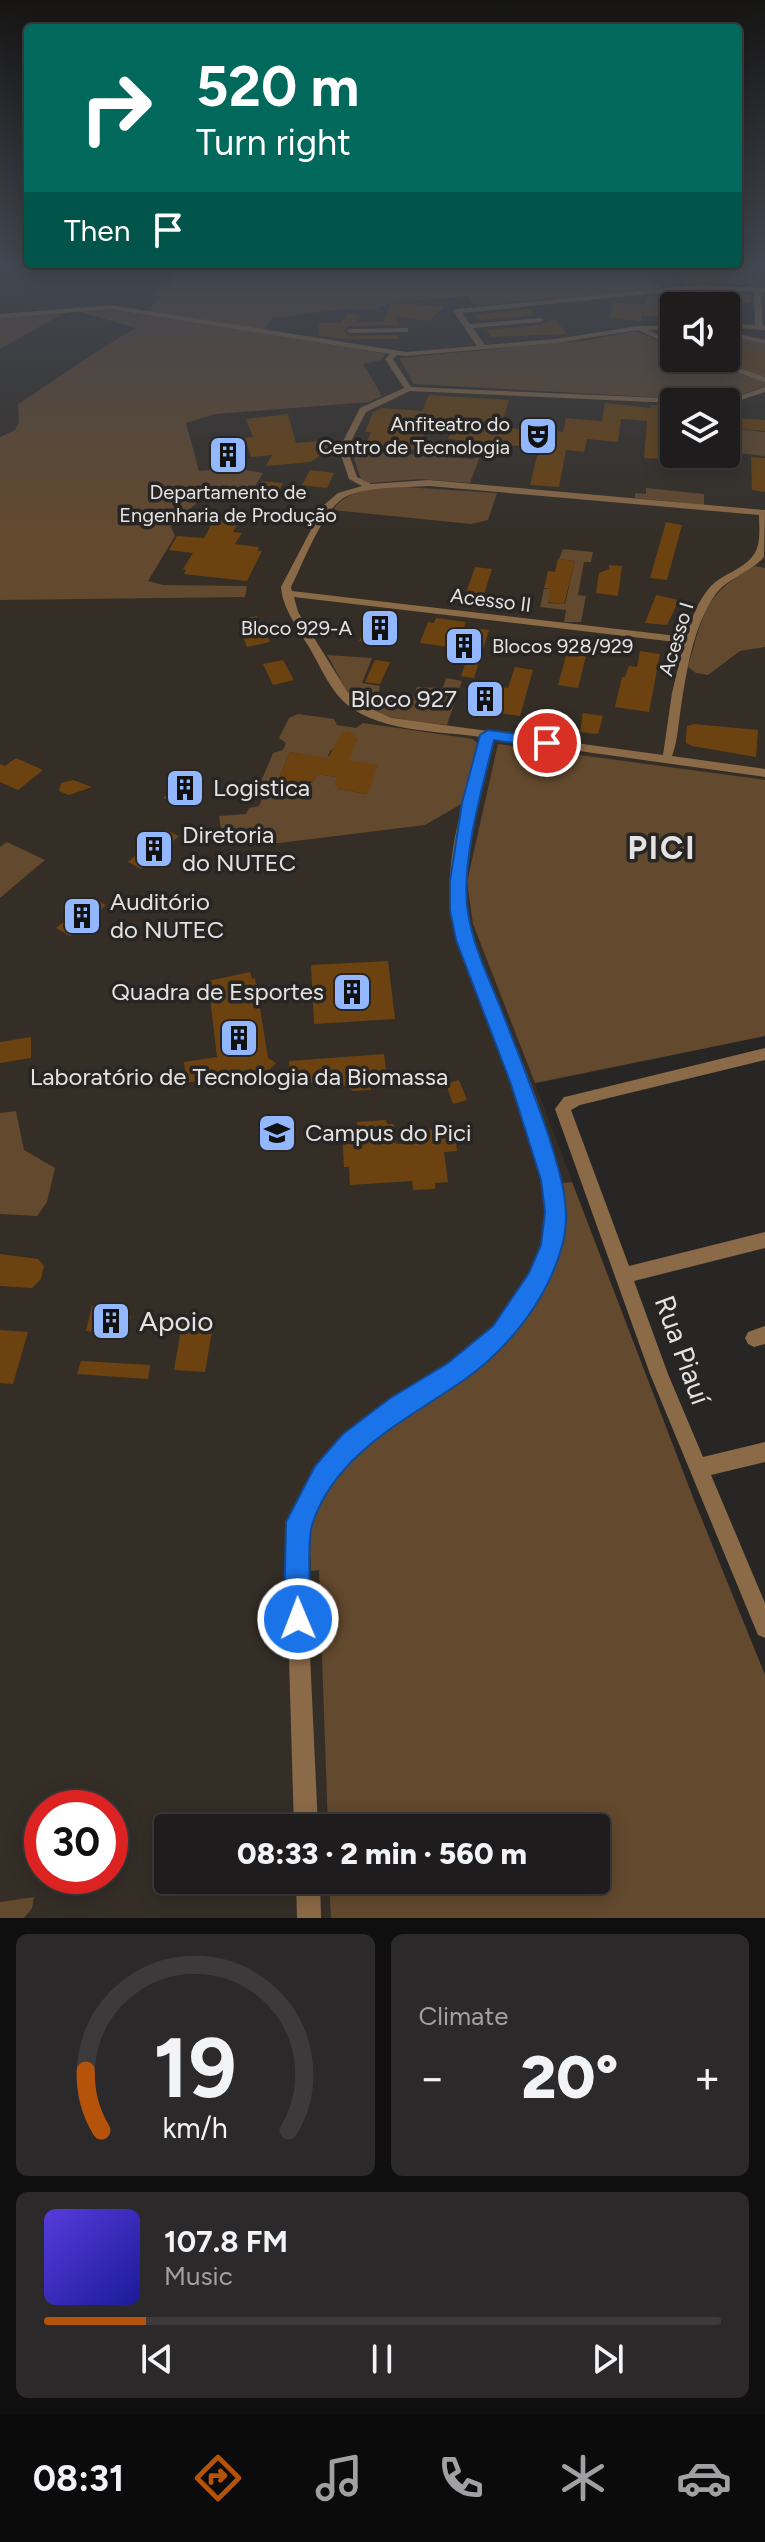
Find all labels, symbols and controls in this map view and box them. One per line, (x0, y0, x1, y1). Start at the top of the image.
text: 520 m (196, 53, 359, 120)
icon: right (64, 56, 168, 160)
text: Turn right (196, 121, 351, 164)
icon: arrive (146, 208, 190, 252)
text: Then (64, 212, 130, 249)
map controls (660, 292, 740, 468)
button: sound (660, 292, 740, 372)
button: layers (660, 388, 740, 468)
place label: Anfiteatro do Centro de Tecnologia (318, 412, 510, 459)
theatre icon: Anfiteatro do Centro de Tecnologia (517, 415, 559, 457)
building icon: Departamento de Engenharia de Produção (207, 434, 249, 476)
place label: Departamento de Engenharia de Produção (119, 480, 337, 527)
street label: Acesso II (449, 583, 533, 617)
street label: Acesso I (653, 599, 699, 679)
building icon: Bloco 929-A (359, 607, 401, 649)
place label: Bloco 929-A (241, 616, 352, 640)
building icon: Blocos 928/929 (443, 625, 485, 667)
place label: Blocos 928/929 (492, 634, 633, 658)
building icon: Bloco 927 (464, 678, 506, 720)
place label: Bloco 927 (350, 684, 457, 713)
pin (513, 709, 581, 777)
icon: arrive (525, 721, 569, 765)
building icon: Logistica (164, 767, 206, 809)
place label: Logistica (213, 773, 310, 802)
place label: Diretoria do NUTEC (182, 820, 296, 877)
building icon: Diretoria do NUTEC (133, 828, 175, 870)
district label: PICI (628, 829, 697, 867)
place label: Auditório do NUTEC (110, 887, 224, 944)
building icon: Auditório do NUTEC (61, 895, 103, 937)
building icon: Quadra de Esportes (331, 971, 373, 1013)
place label: Quadra de Esportes (111, 977, 324, 1006)
building icon: Laboratório de Tecnologia da Biomassa (218, 1017, 260, 1059)
place label: Laboratório de Tecnologia da Biomassa (30, 1062, 448, 1091)
school or university icon: Campus do Pici (256, 1112, 298, 1154)
place label: Campus do Pici (305, 1118, 472, 1147)
street label: Rua Piauí (648, 1291, 719, 1411)
building icon: Apoio (90, 1300, 132, 1342)
place label: Apoio (139, 1304, 213, 1338)
position arrow (256, 1577, 340, 1661)
speed limit sign: 30 (24, 1790, 128, 1894)
text: 08:33 · 2 min · 560 m (237, 1835, 527, 1872)
text: Climate (419, 2000, 508, 2032)
text: 19 (154, 2018, 237, 2118)
text: 20° (521, 2041, 618, 2113)
text: − (419, 2051, 446, 2104)
text: + (694, 2051, 721, 2104)
text: km/h (163, 2111, 228, 2145)
text: 107.8 FM (164, 2223, 288, 2260)
text: Music (164, 2260, 233, 2292)
icon: previous (135, 2337, 179, 2381)
icon: pause (360, 2337, 404, 2381)
icon: next (586, 2337, 630, 2381)
icon: directions (190, 2450, 246, 2506)
icon: music (311, 2450, 367, 2506)
icon: phone (433, 2450, 489, 2506)
icon: climate (555, 2450, 611, 2506)
icon: car (676, 2450, 732, 2506)
text: 08:31 (33, 2457, 124, 2500)

